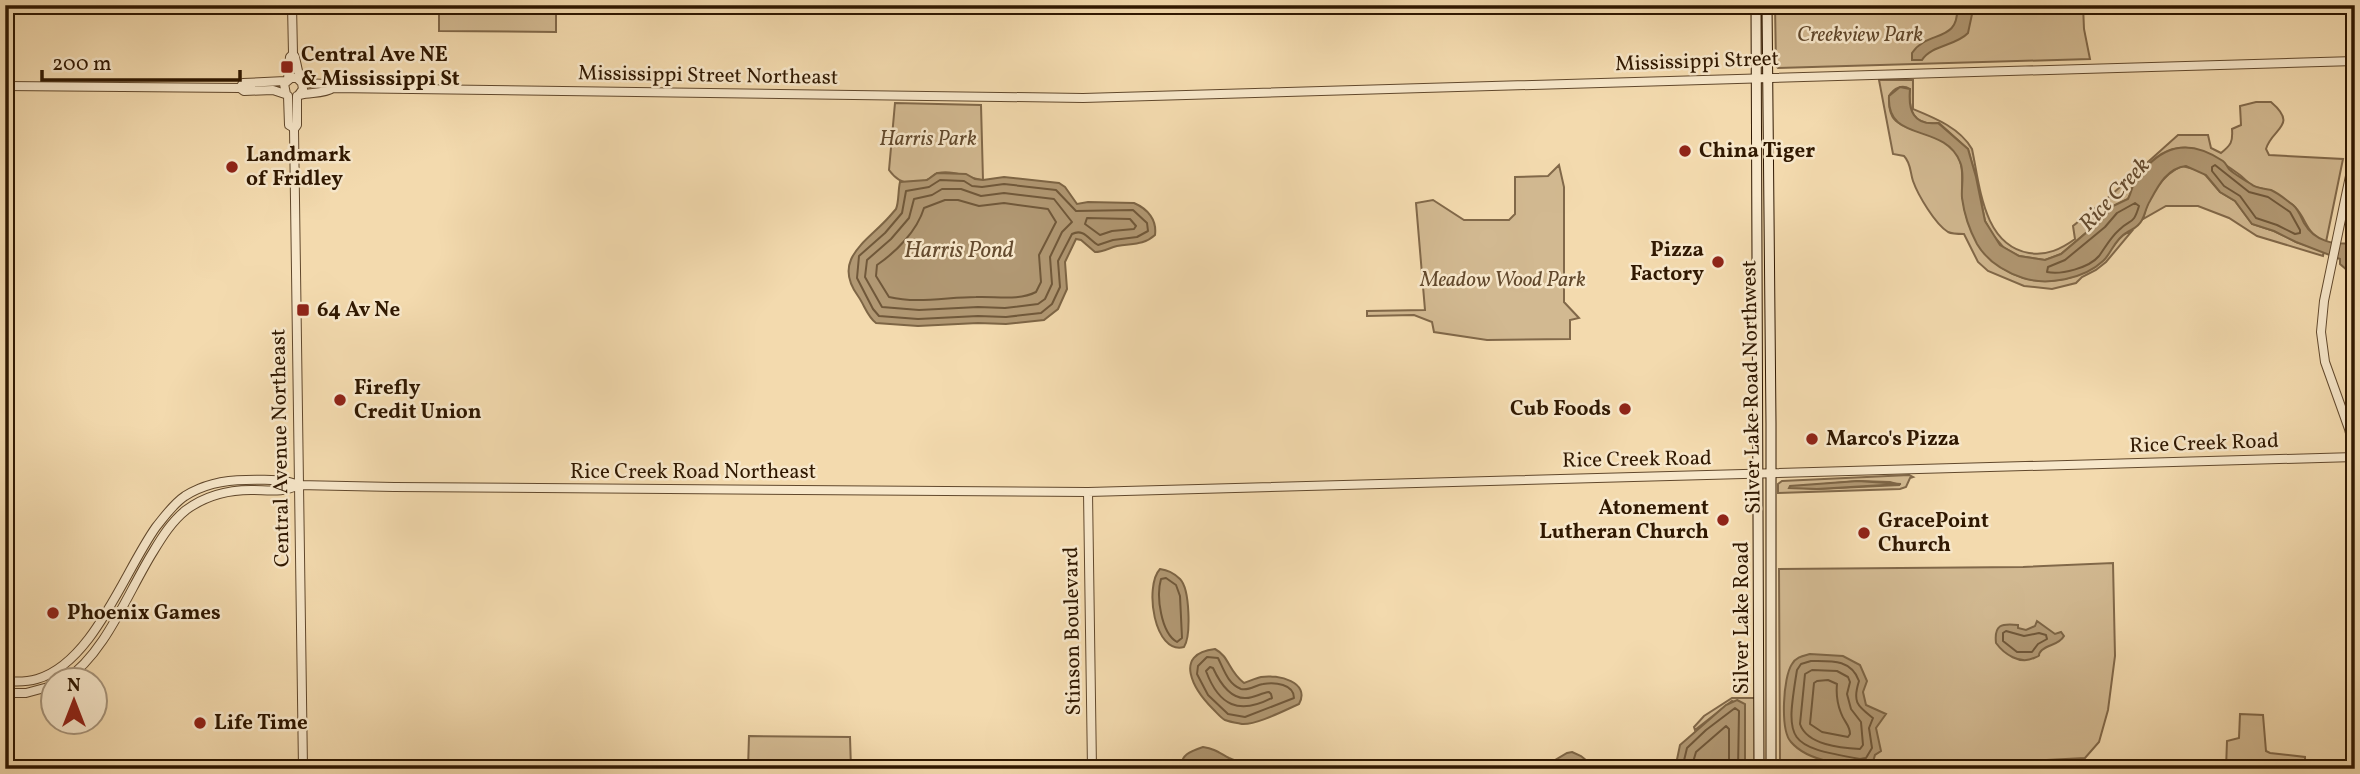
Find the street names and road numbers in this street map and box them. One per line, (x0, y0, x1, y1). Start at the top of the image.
street label: Mississippi Street (1614, 45, 1780, 79)
street label: Mississippi Street Northeast (578, 59, 838, 93)
street label: Silver Lake Road Northwest (1735, 260, 1769, 514)
street label: Central Avenue Northeast (264, 329, 298, 567)
street label: Rice Creek Road (2129, 427, 2279, 461)
street label: Rice Creek Road (1562, 444, 1712, 476)
street label: Rice Creek Road Northeast (570, 458, 816, 487)
street label: Silver Lake Road (1728, 542, 1757, 694)
street label: Stinson Boulevard (1057, 546, 1089, 716)

